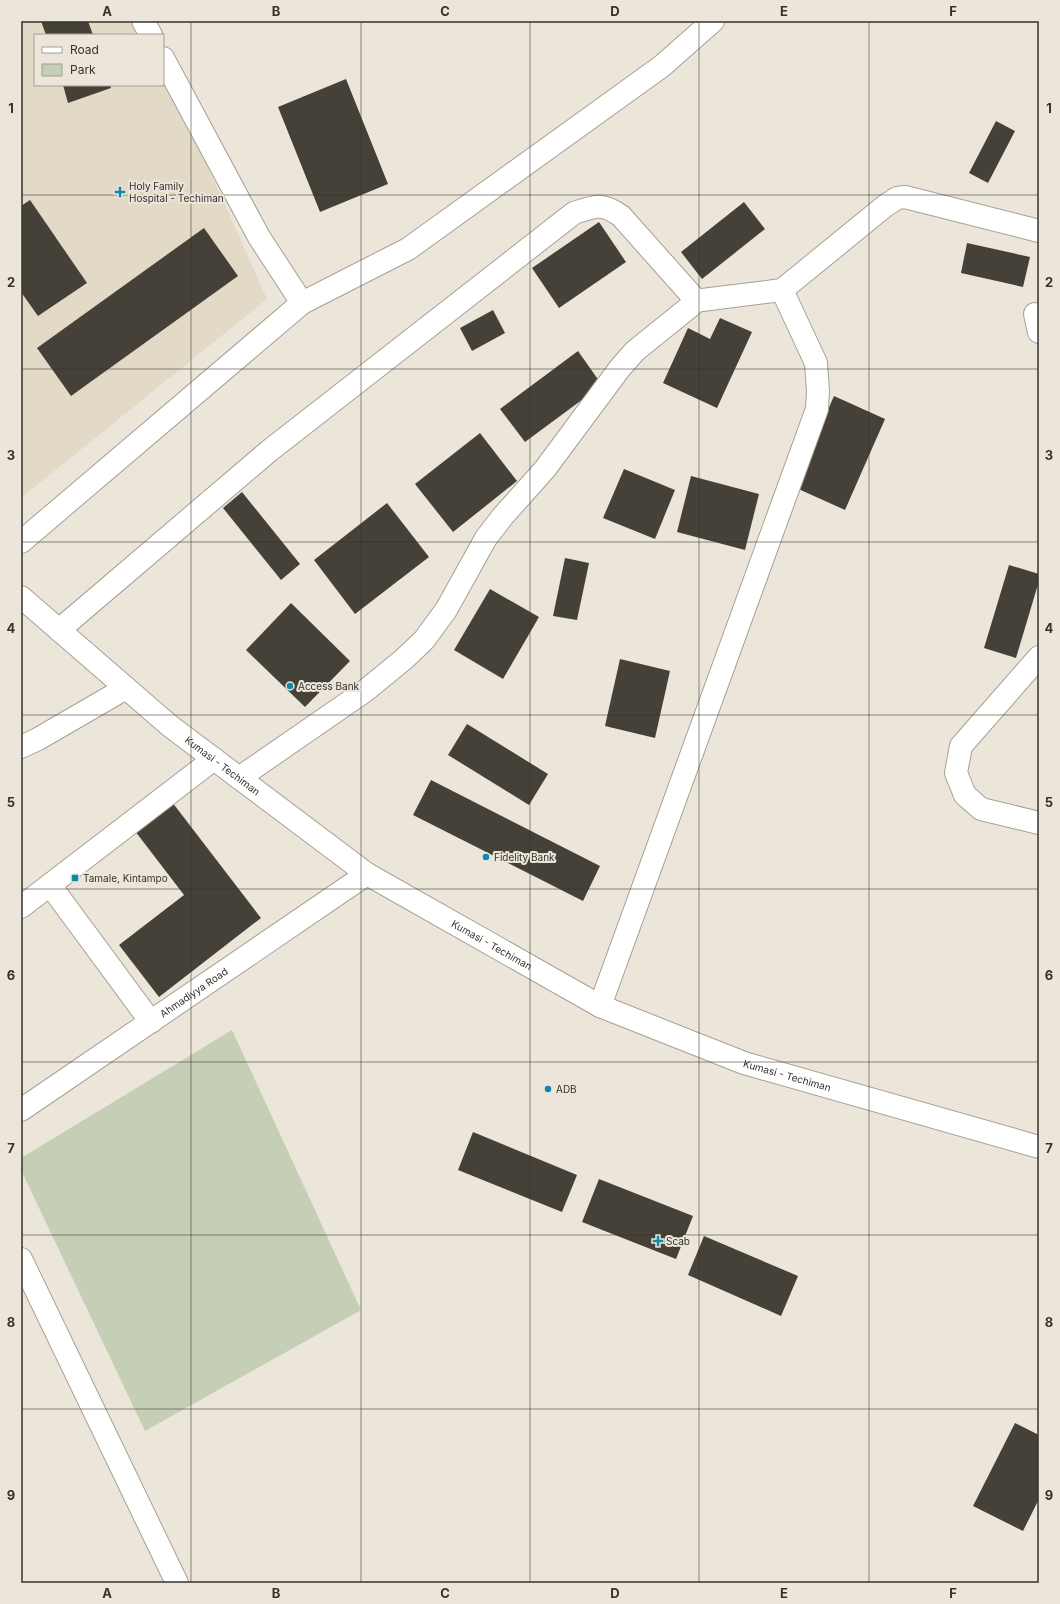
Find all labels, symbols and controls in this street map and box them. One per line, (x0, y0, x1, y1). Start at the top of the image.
text: A (102, 3, 112, 19)
text: B (272, 3, 281, 19)
text: C (440, 3, 450, 19)
text: D (610, 3, 620, 19)
text: E (780, 3, 788, 19)
text: F (949, 3, 957, 19)
legend (34, 34, 164, 86)
text: Road (70, 42, 99, 57)
text: Park (70, 62, 96, 77)
text: 1 (8, 100, 14, 116)
text: 1 (1046, 100, 1052, 116)
place label: Holy Family Hospital - Techiman (129, 180, 224, 204)
marker: Holy Family Hospital - Techiman (114, 186, 126, 198)
text: 2 (7, 274, 15, 290)
text: 2 (1045, 274, 1053, 290)
text: 3 (7, 447, 15, 463)
text: 3 (1045, 447, 1053, 463)
text: 4 (7, 620, 16, 636)
text: 4 (1045, 620, 1054, 636)
place label: Access Bank (298, 680, 360, 692)
marker: Access Bank (285, 681, 295, 691)
street label: Kumasi - Techiman (183, 734, 263, 798)
text: 5 (7, 794, 15, 810)
text: 5 (1045, 794, 1053, 810)
place label: Fidelity Bank (494, 851, 555, 863)
marker: Fidelity Bank (481, 852, 491, 862)
place label: Tamale, Kintampo (83, 872, 168, 884)
marker: Tamale, Kintampo (70, 873, 80, 883)
street label: Kumasi - Techiman (450, 917, 534, 972)
street label: Ahmadiyya Road (157, 965, 230, 1020)
text: 6 (7, 967, 15, 983)
text: 6 (1045, 967, 1053, 983)
street label: Kumasi - Techiman (742, 1057, 832, 1093)
place label: ADB (556, 1083, 577, 1095)
marker: ADB (543, 1084, 553, 1094)
text: 7 (7, 1140, 15, 1156)
text: 7 (1045, 1140, 1053, 1156)
place label: Scab (666, 1235, 690, 1247)
marker: Scab (653, 1236, 663, 1246)
text: 8 (7, 1314, 15, 1330)
text: 8 (1045, 1314, 1053, 1330)
text: 9 (7, 1487, 15, 1503)
text: 9 (1045, 1487, 1053, 1503)
text: A (102, 1585, 112, 1601)
text: B (272, 1585, 281, 1601)
text: C (440, 1585, 450, 1601)
text: D (610, 1585, 620, 1601)
text: E (780, 1585, 788, 1601)
text: F (949, 1585, 957, 1601)

